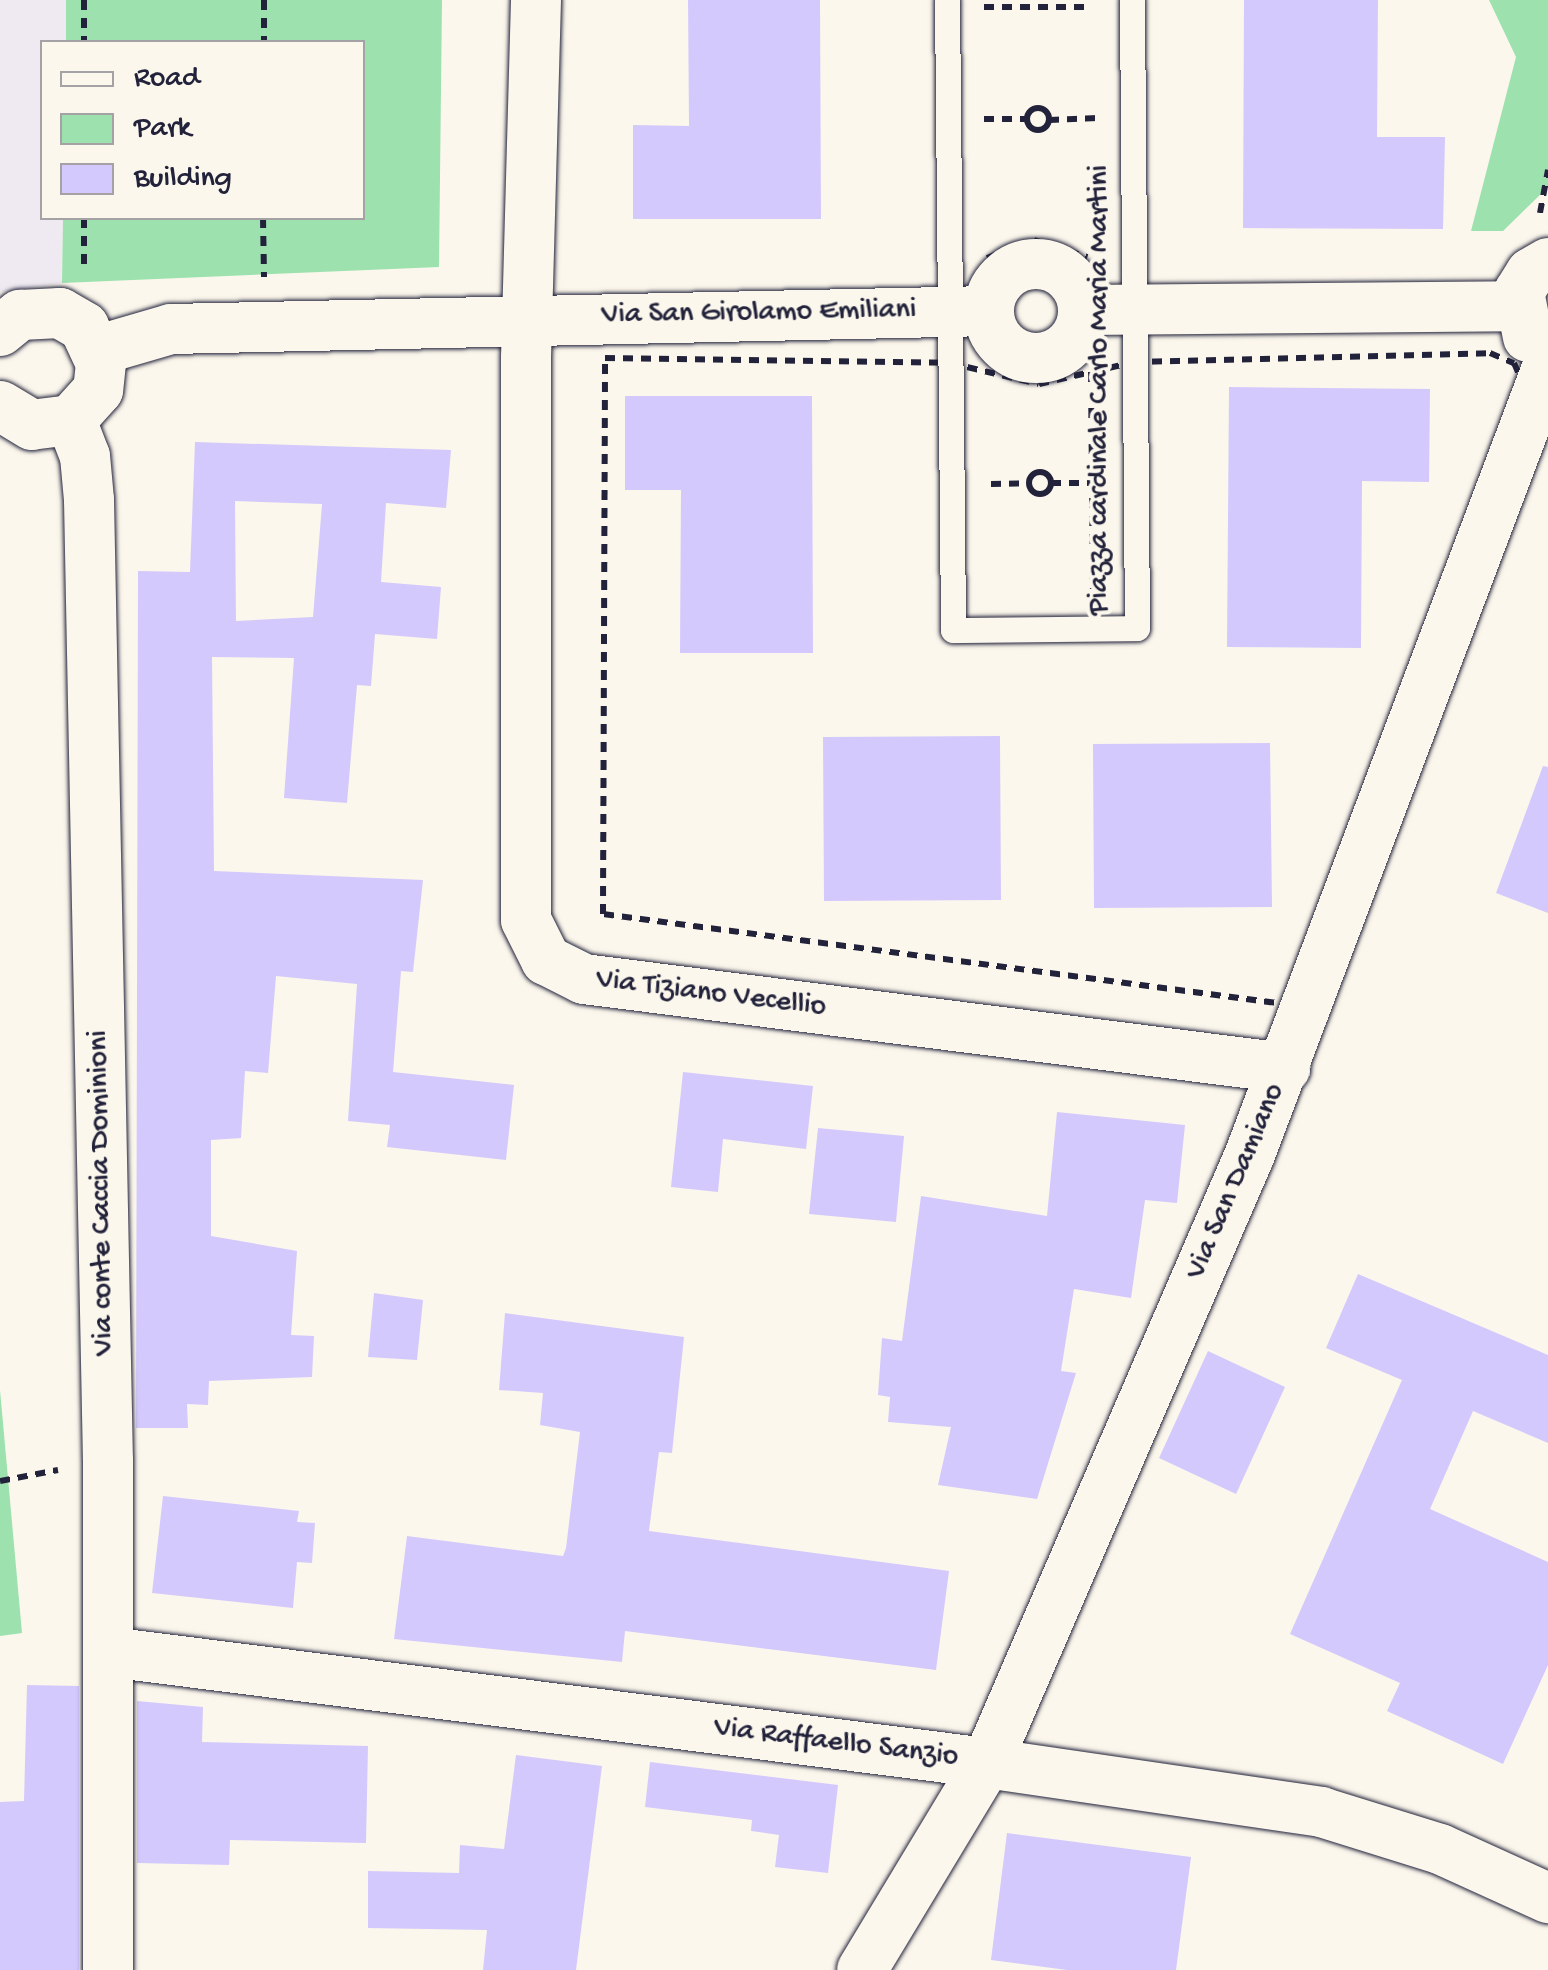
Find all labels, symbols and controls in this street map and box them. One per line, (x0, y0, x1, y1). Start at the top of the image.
legend (40, 40, 365, 220)
text: Road (134, 62, 200, 97)
text: Park (134, 112, 191, 147)
text: Building (134, 162, 232, 197)
street label: Piazza cardinale Carlo Maria Martini (1083, 165, 1119, 615)
street label: Via San Girolamo Emiliani (601, 293, 917, 335)
street label: Via Tiziano Vecellio (594, 963, 828, 1027)
street label: Via conte Caccia Dominioni (82, 1030, 124, 1356)
street label: Via San Damiano (1180, 1079, 1294, 1285)
street label: Via Raffaello Sanzio (712, 1711, 960, 1777)

